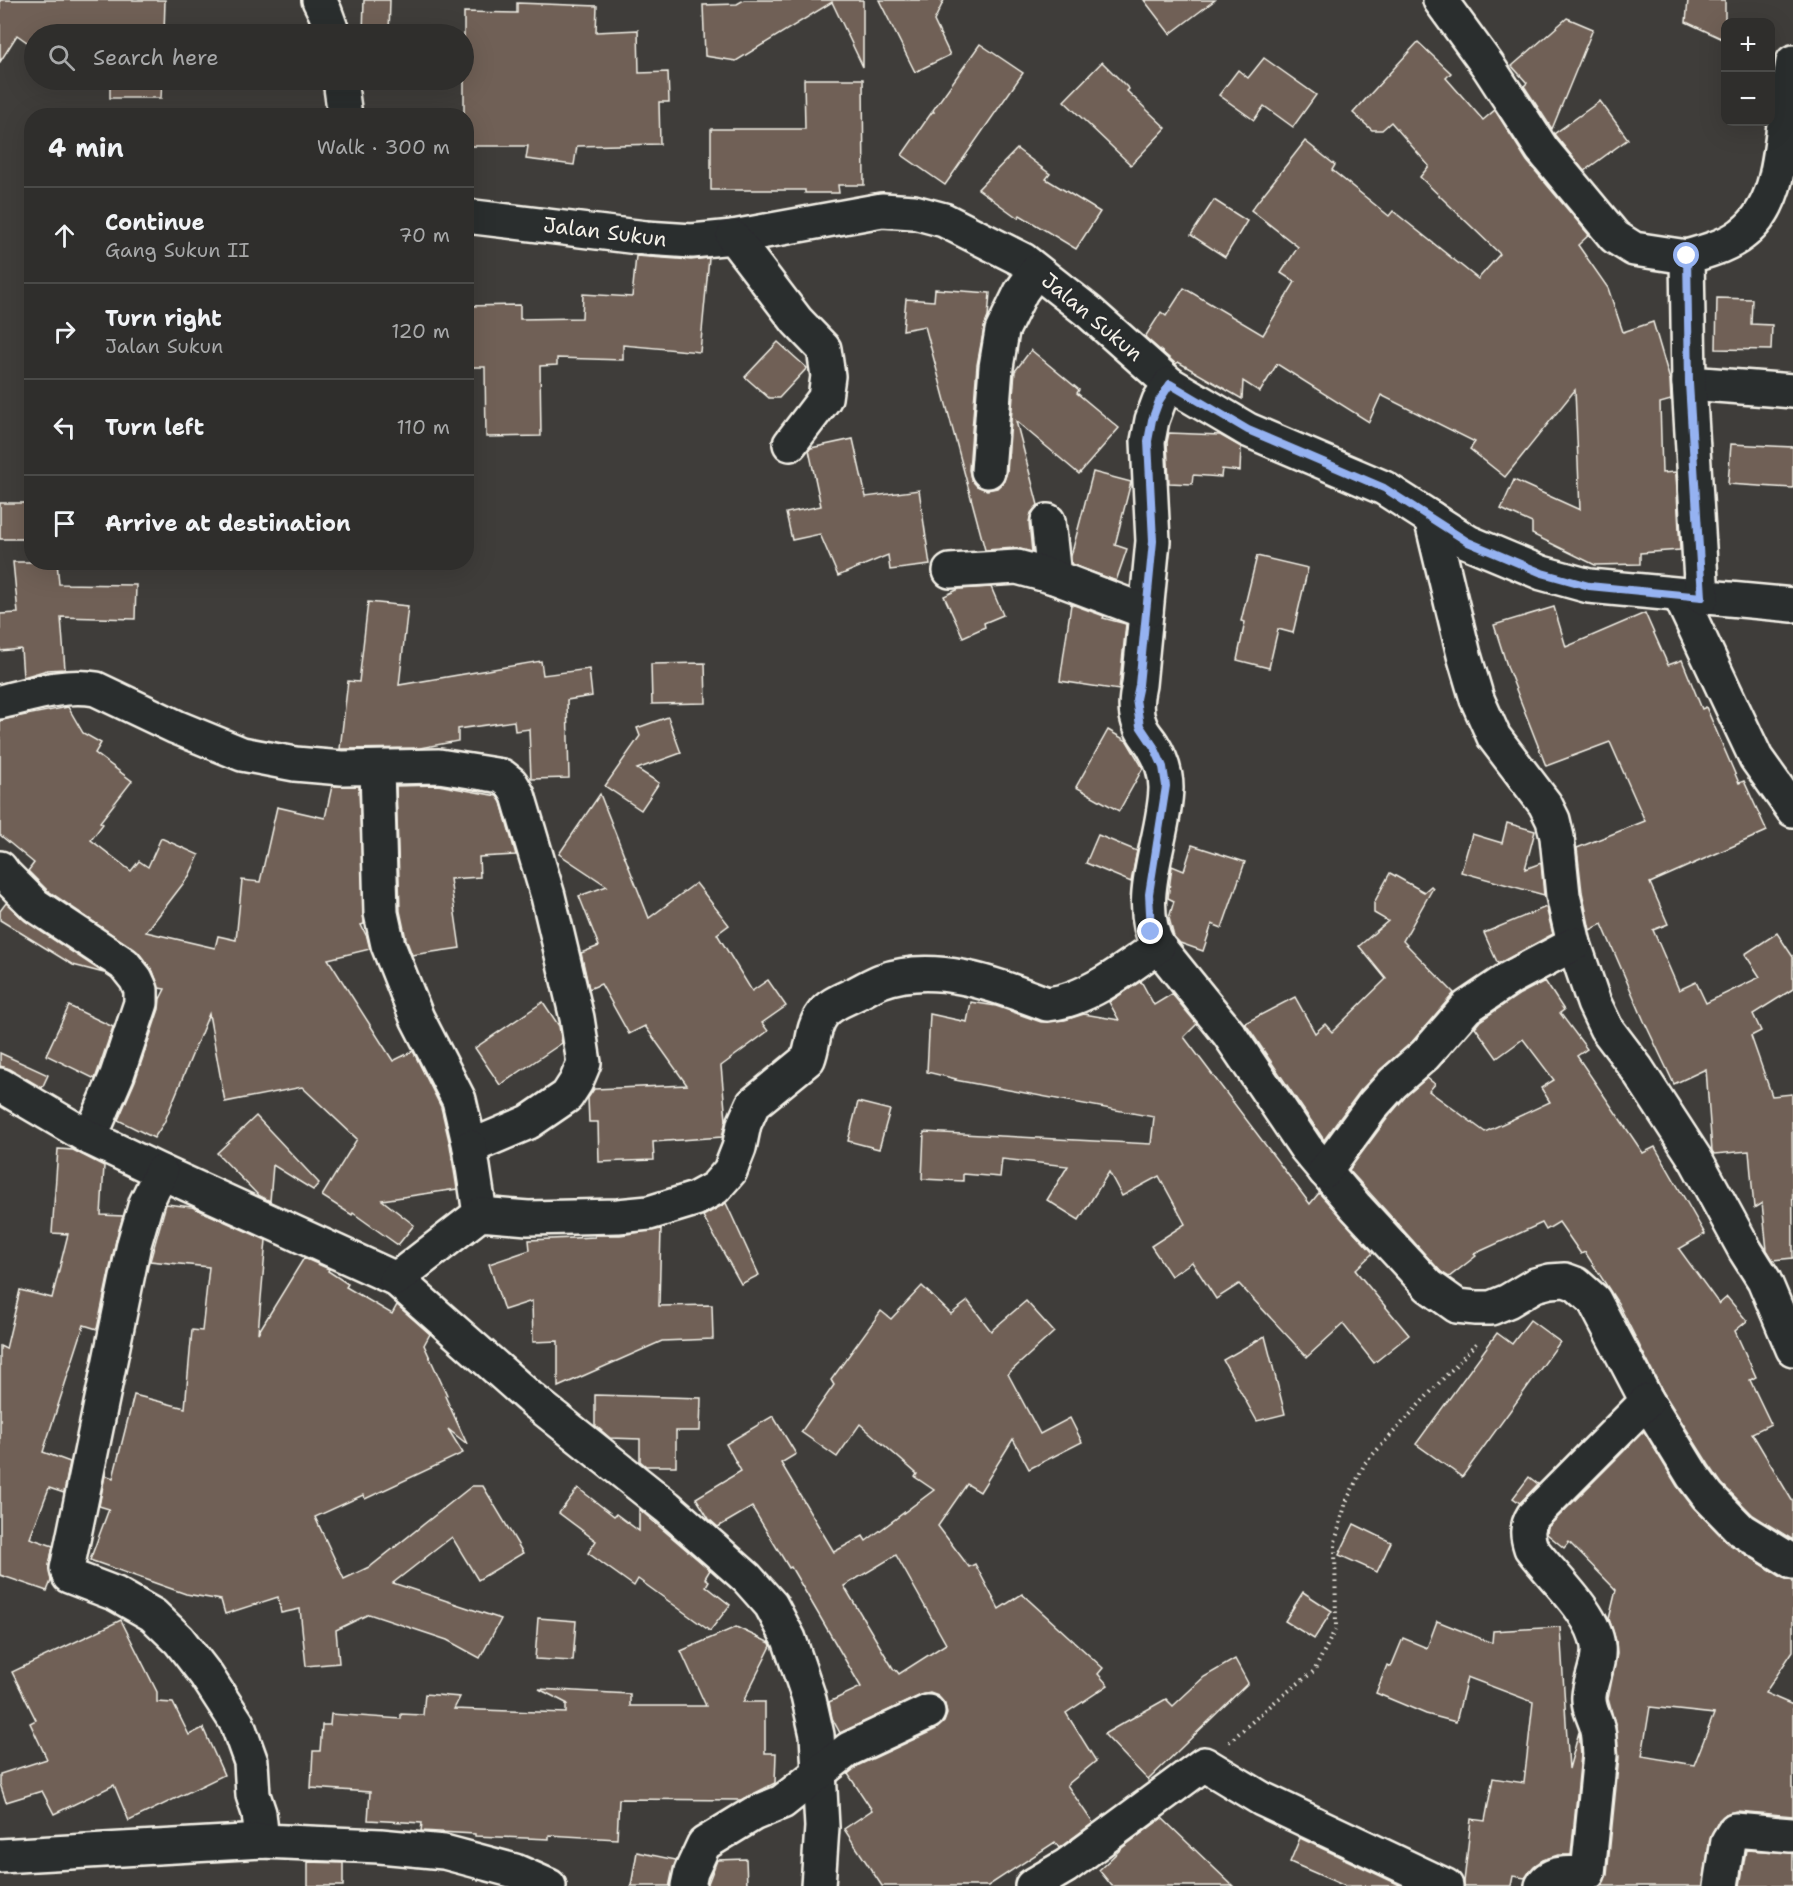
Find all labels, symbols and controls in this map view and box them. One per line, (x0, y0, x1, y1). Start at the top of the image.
map controls (1721, 18, 1775, 126)
button: + (1721, 18, 1775, 72)
search box (24, 24, 474, 90)
icon: search (45, 41, 78, 74)
text: Search here (93, 43, 219, 72)
button: − (1721, 72, 1775, 126)
text: 4 min (48, 130, 124, 165)
text: Walk · 300 m (317, 134, 450, 160)
text: Continue (105, 208, 205, 237)
street label: Jalan Sukun (542, 211, 669, 253)
icon: ahead (48, 219, 81, 252)
text: 70 m (398, 222, 450, 248)
text: Gang Sukun II (105, 237, 250, 263)
route start (1673, 242, 1699, 268)
street label: Jalan Sukun (1035, 266, 1149, 368)
text: Turn right (105, 304, 222, 333)
icon: right (48, 315, 81, 348)
text: 120 m (391, 318, 450, 344)
text: Jalan Sukun (105, 333, 223, 359)
icon: left (48, 411, 81, 444)
text: Turn left (105, 413, 204, 442)
text: 110 m (396, 414, 450, 440)
icon: arrive (48, 507, 81, 540)
text: Arrive at destination (105, 509, 351, 538)
route end (1137, 918, 1163, 944)

